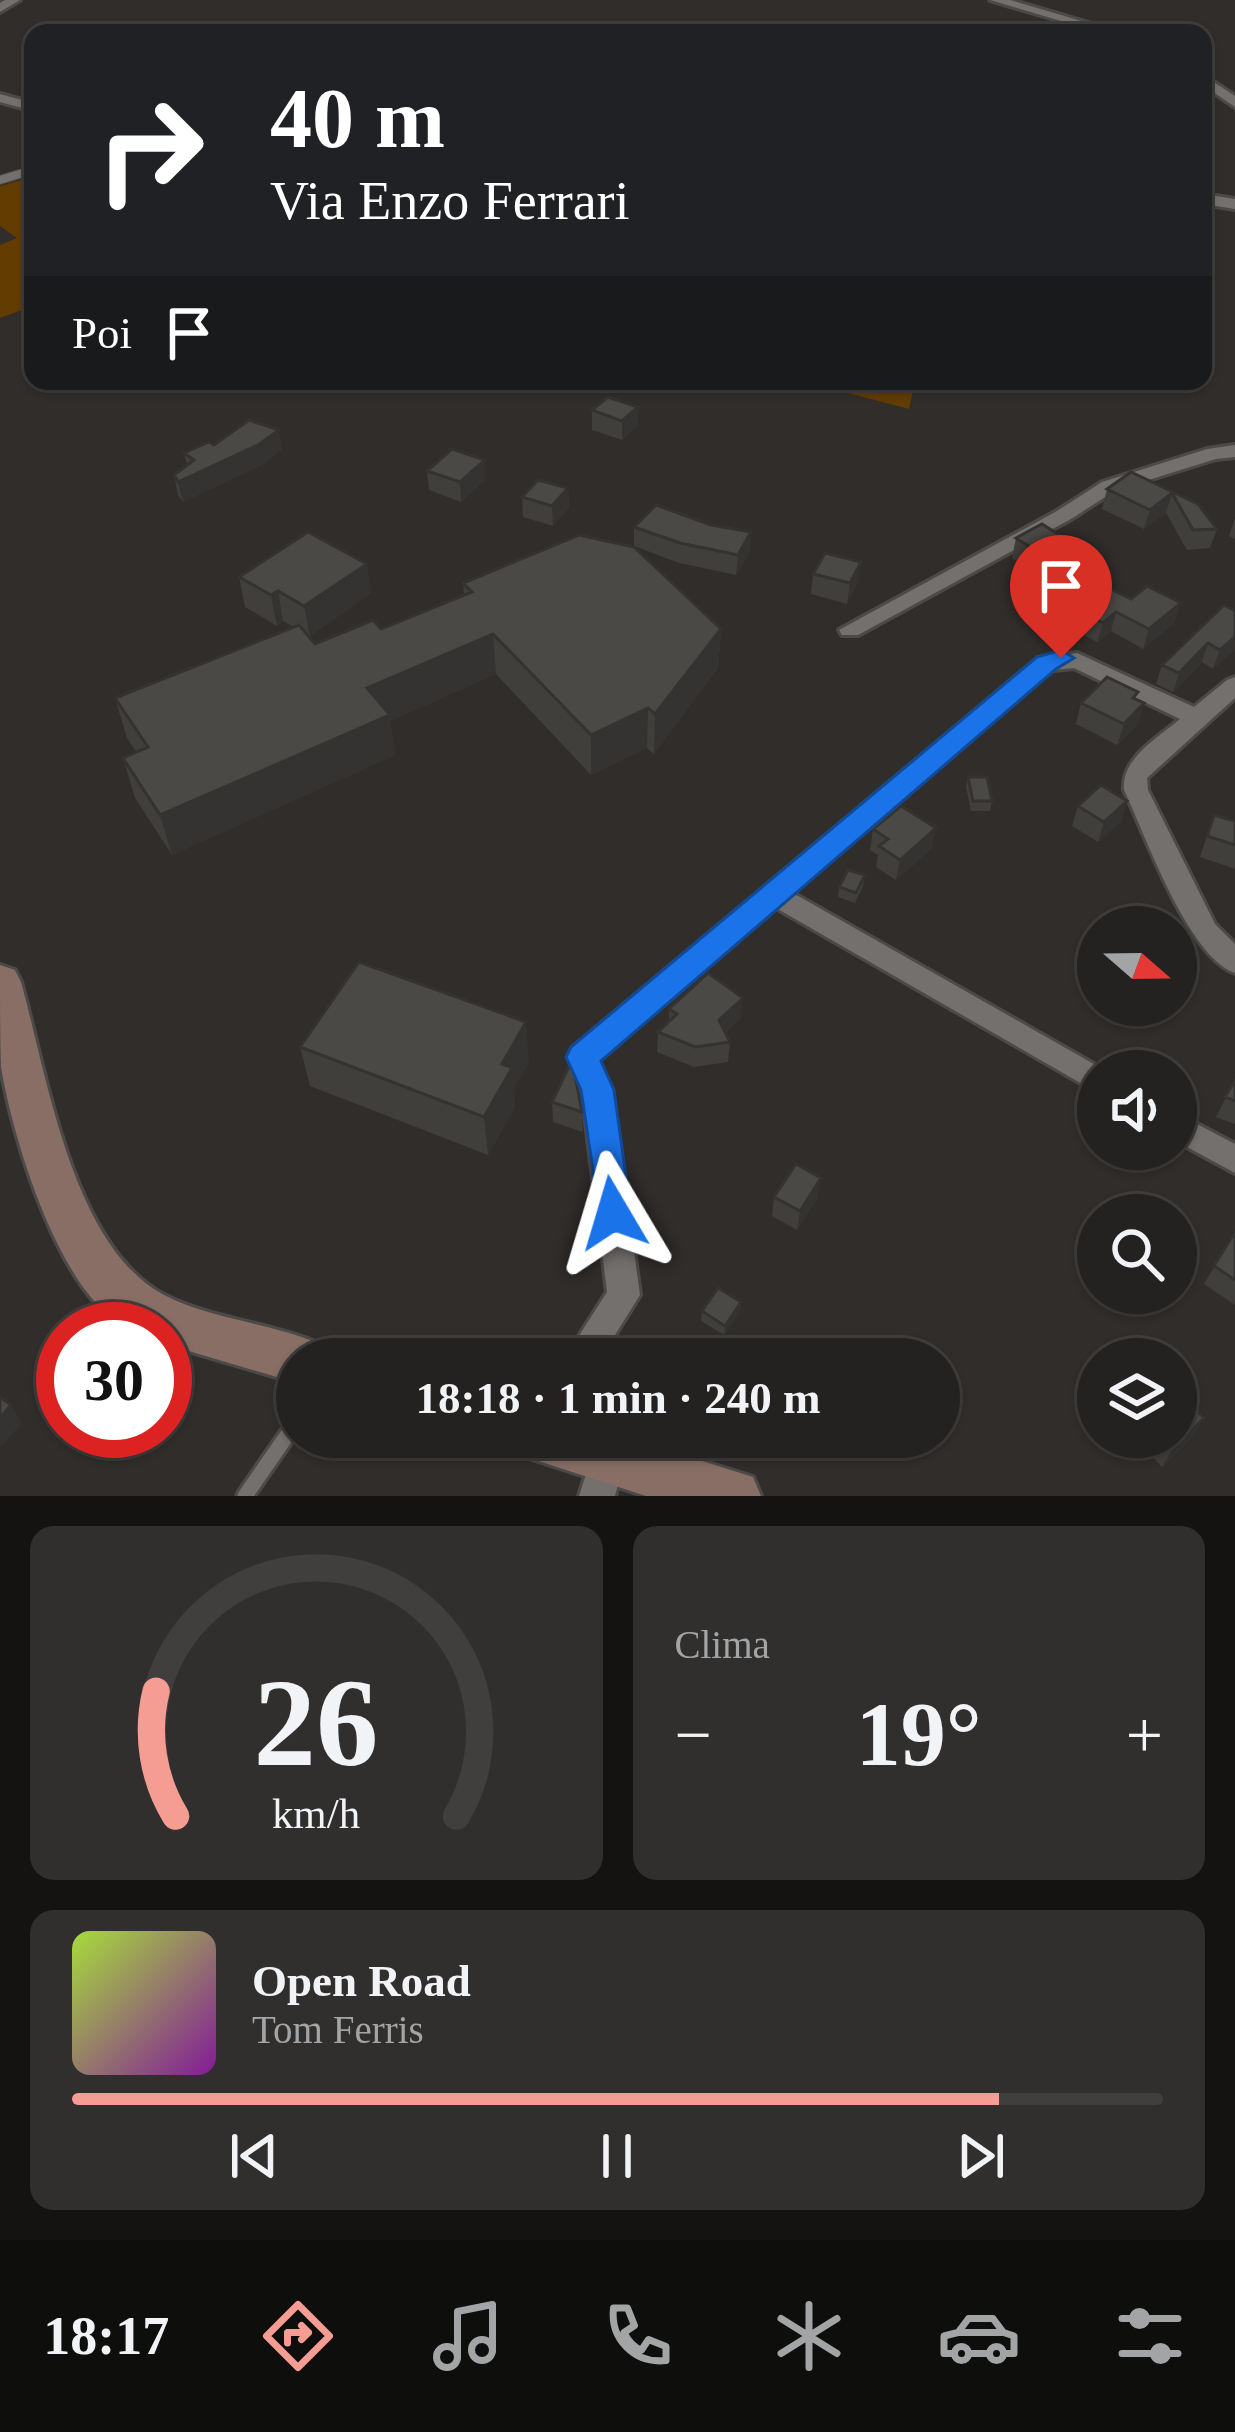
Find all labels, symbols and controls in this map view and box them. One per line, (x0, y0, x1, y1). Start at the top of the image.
icon: right (72, 72, 228, 228)
text: 40 m (270, 72, 445, 165)
text: Via Enzo Ferrari (270, 171, 630, 231)
icon: arrive (156, 300, 222, 366)
text: Poi (72, 308, 132, 358)
pin (1010, 535, 1112, 658)
icon: arrive (1028, 553, 1094, 619)
north arrow (1077, 906, 1197, 1026)
map controls (1077, 906, 1197, 1458)
button: sound (1077, 1050, 1197, 1170)
position arrow (550, 1150, 676, 1276)
button: search (1077, 1194, 1197, 1314)
speed limit sign: 30 (36, 1302, 192, 1458)
button: layers (1077, 1338, 1197, 1458)
text: 18:18 · 1 min · 240 m (416, 1373, 821, 1423)
text: Clima (675, 1623, 770, 1666)
text: 26 (254, 1654, 379, 1792)
text: 19° (856, 1685, 982, 1784)
text: − (675, 1698, 712, 1771)
text: + (1126, 1698, 1163, 1771)
text: km/h (272, 1790, 360, 1837)
text: Open Road (252, 1956, 471, 2006)
text: Tom Ferris (252, 2008, 424, 2051)
icon: previous (221, 2123, 287, 2189)
icon: pause (584, 2123, 650, 2189)
icon: next (948, 2123, 1014, 2189)
icon: directions (256, 2294, 340, 2378)
icon: music (426, 2294, 510, 2378)
icon: phone (596, 2294, 680, 2378)
icon: climate (767, 2294, 851, 2378)
icon: car (937, 2294, 1021, 2378)
icon: filters (1108, 2294, 1192, 2378)
text: 18:17 (43, 2306, 169, 2366)

